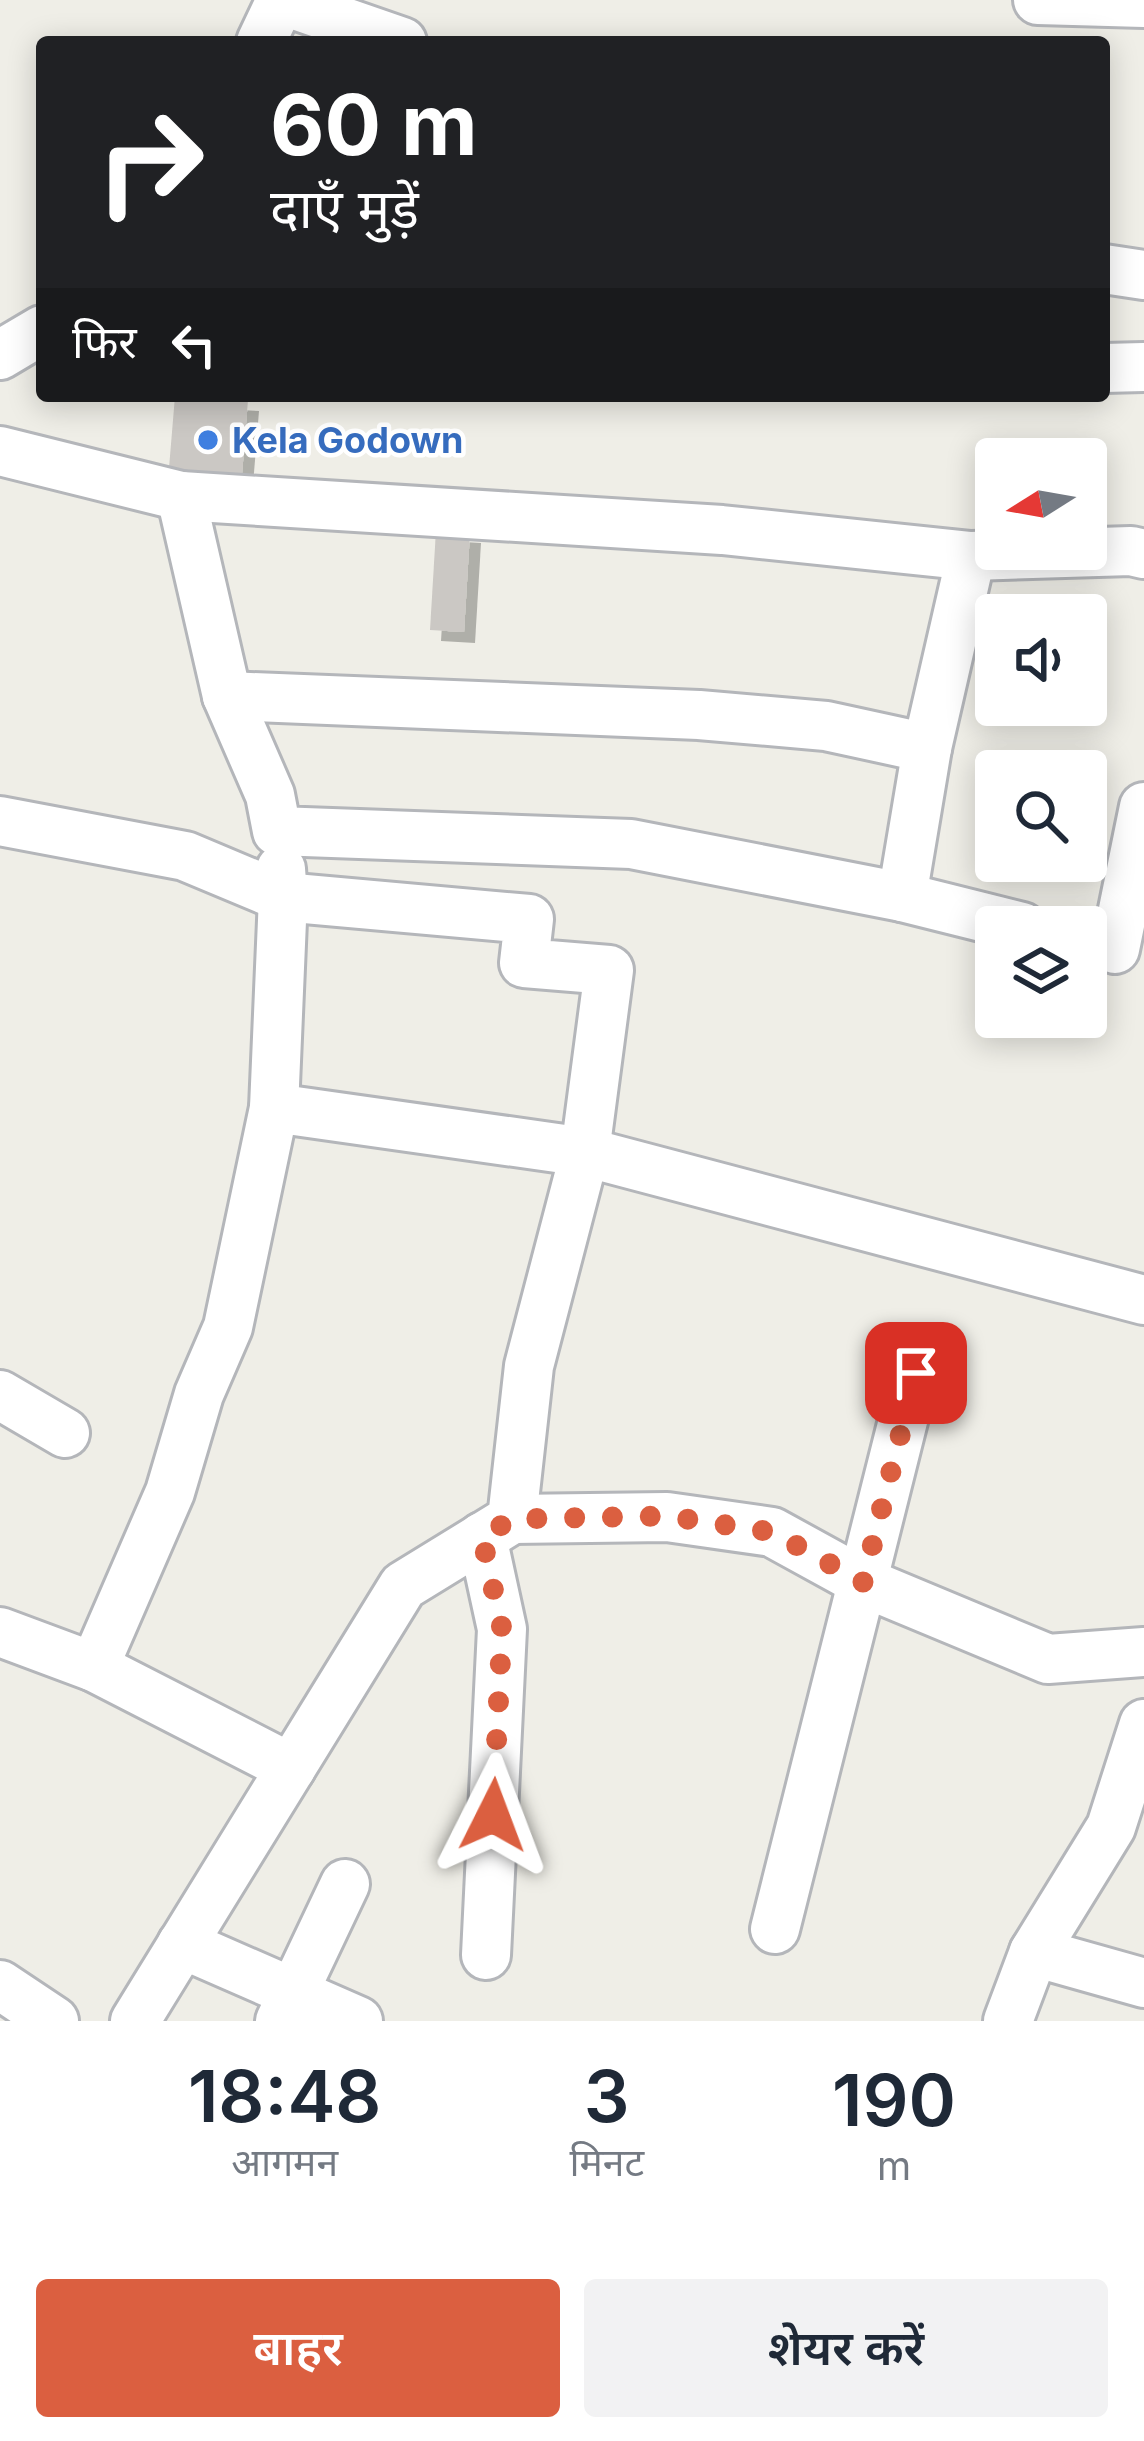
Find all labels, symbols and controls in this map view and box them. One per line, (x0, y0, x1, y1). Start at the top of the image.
text: 60 m (270, 74, 478, 175)
icon: right (72, 84, 228, 240)
text: दाएँ मुड़ें (270, 176, 419, 241)
icon: left (161, 312, 227, 378)
text: फिर (72, 314, 137, 369)
place label: Kela Godown (232, 418, 464, 462)
marker: Kela Godown (195, 427, 221, 453)
north arrow (975, 438, 1107, 570)
map controls (975, 438, 1107, 1038)
button: sound (975, 594, 1107, 726)
button: search (975, 750, 1107, 882)
button: layers (975, 906, 1107, 1038)
pin (865, 1322, 967, 1424)
icon: arrive (883, 1340, 949, 1406)
position arrow (430, 1752, 556, 1878)
text: 18:48 (188, 2052, 381, 2139)
text: 3 (584, 2052, 630, 2139)
text: 190 (832, 2056, 956, 2143)
text: आगमन (231, 2138, 338, 2185)
text: मिनट (569, 2138, 644, 2185)
text: m (877, 2142, 911, 2189)
button: बाहर (36, 2279, 560, 2417)
button: शेयर करें (584, 2279, 1108, 2417)

